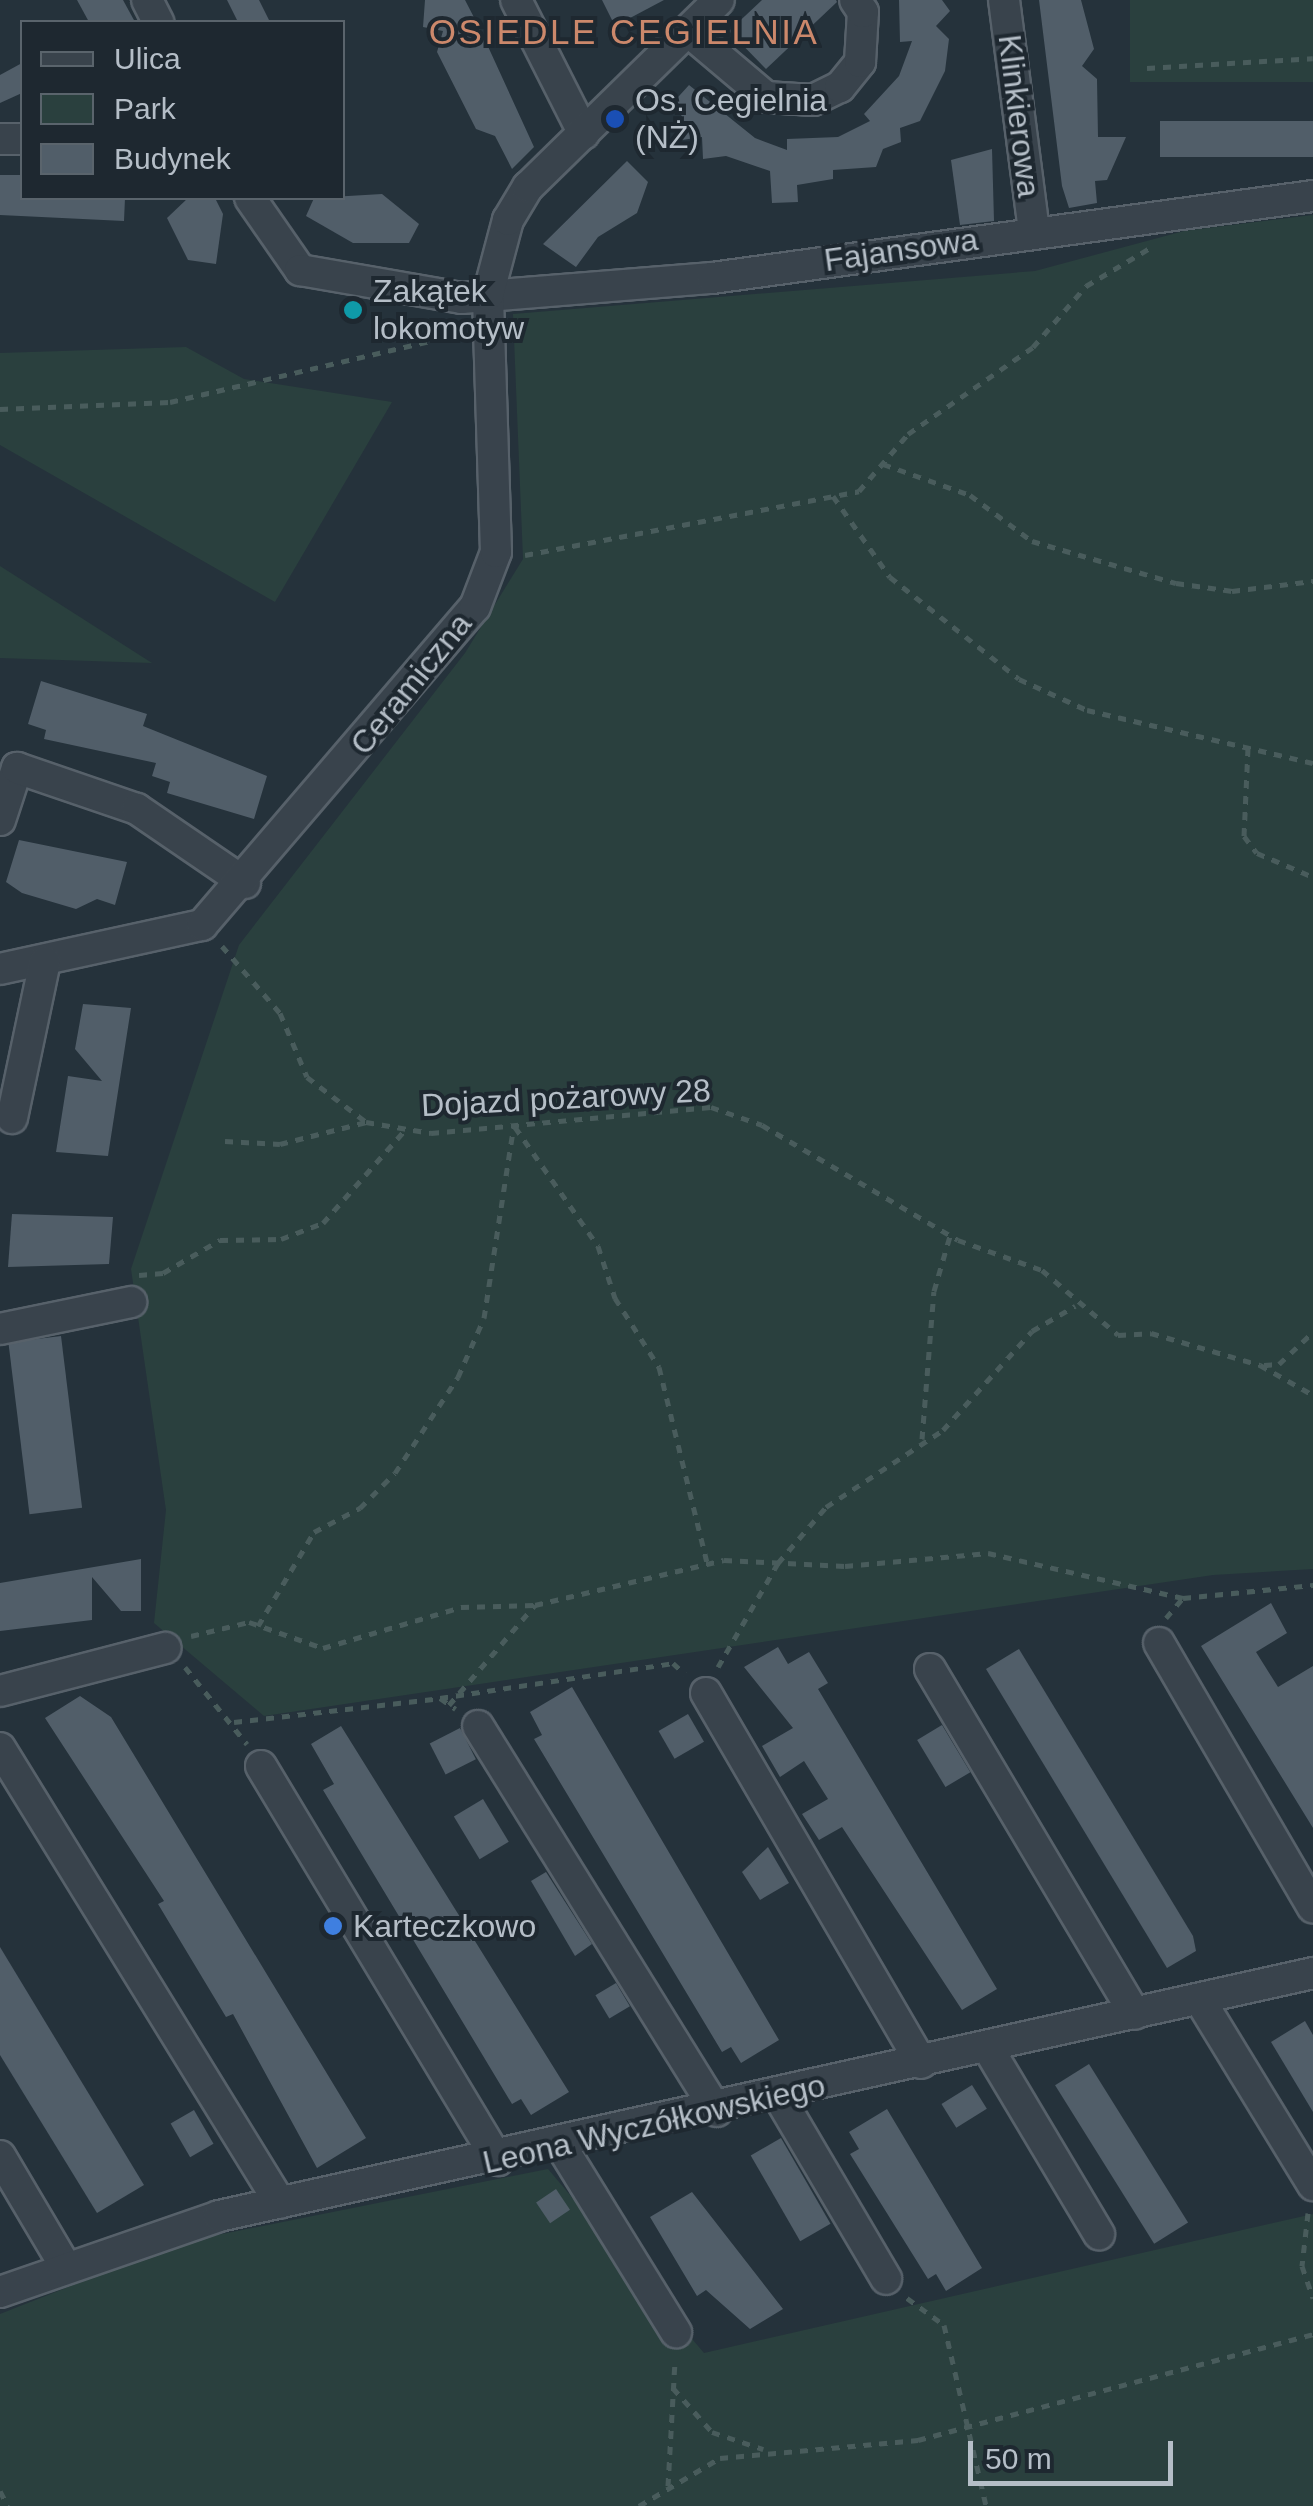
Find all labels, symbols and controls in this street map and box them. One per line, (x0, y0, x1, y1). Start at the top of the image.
district label: OSIEDLE CEGIELNIA (429, 11, 819, 53)
legend (20, 20, 345, 200)
street label: Klinkierowa (990, 32, 1048, 200)
text: Ulica (114, 42, 181, 75)
place label: Os. Cegielnia (NŻ) (635, 82, 827, 157)
text: Park (114, 92, 176, 125)
marker: Os. Cegielnia (NŻ) (604, 108, 626, 130)
text: Budynek (114, 142, 231, 175)
street label: Fajansowa (822, 220, 980, 280)
place label: Zakątek lokomotyw (373, 273, 524, 348)
marker: Zakątek lokomotyw (342, 299, 364, 321)
street label: Ceramiczna (342, 606, 480, 762)
street label: Dojazd pożarowy 28 (420, 1071, 712, 1125)
place label: Karteczkowo (353, 1907, 536, 1945)
marker: Karteczkowo (322, 1915, 344, 1937)
street label: Leona Wyczółkowskiego (479, 2066, 829, 2182)
scale bar (973, 2421, 1178, 2483)
text: 50 m (985, 2442, 1052, 2475)

